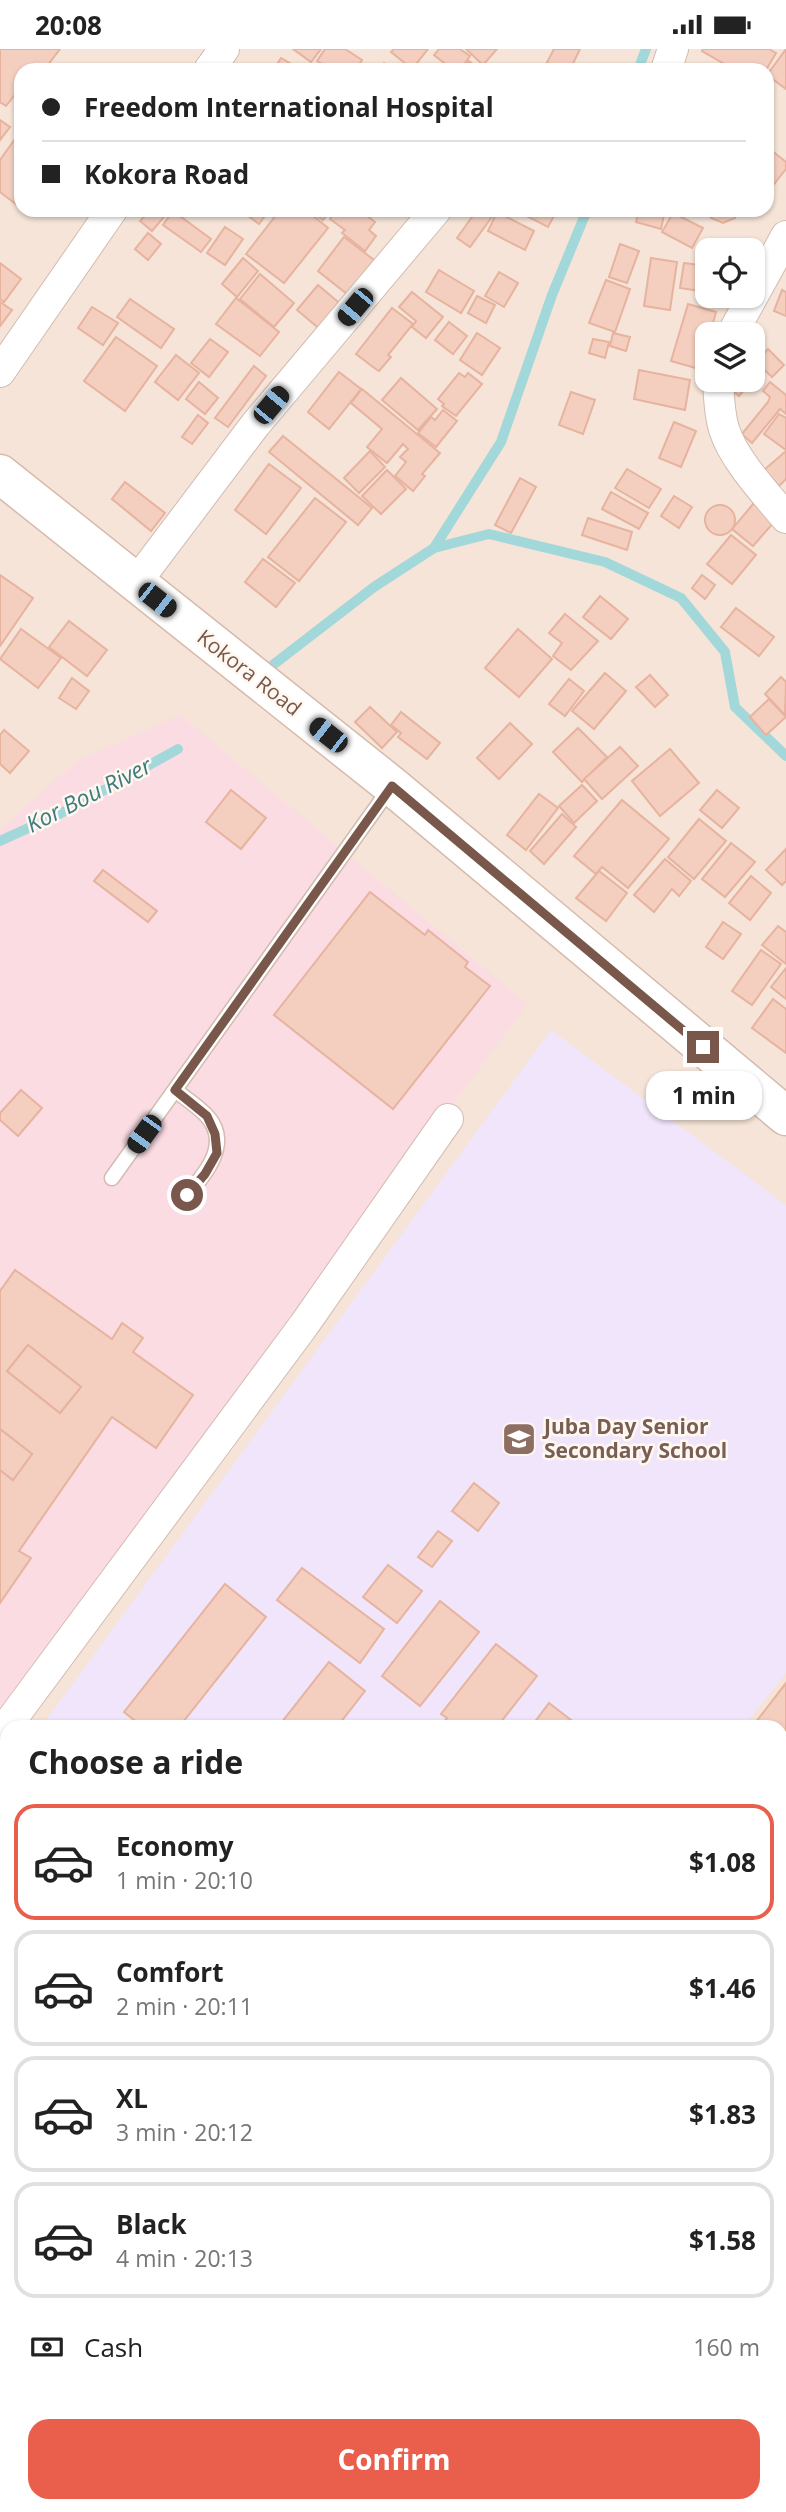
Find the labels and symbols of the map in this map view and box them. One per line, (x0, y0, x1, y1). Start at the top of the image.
car (334, 284, 377, 330)
car (250, 382, 293, 428)
car (134, 579, 181, 621)
street label: Kokora Road (192, 623, 307, 722)
car (305, 714, 352, 756)
water label: Kor Bou River (20, 748, 158, 839)
route end (687, 1031, 719, 1063)
callout: 1 min (645, 1072, 761, 1121)
car (124, 1111, 165, 1157)
route start (171, 1179, 203, 1211)
place label: Juba Day Senior Secondary School (542, 1412, 727, 1464)
school or university icon: Juba Day Senior Secondary School (500, 1420, 538, 1458)

